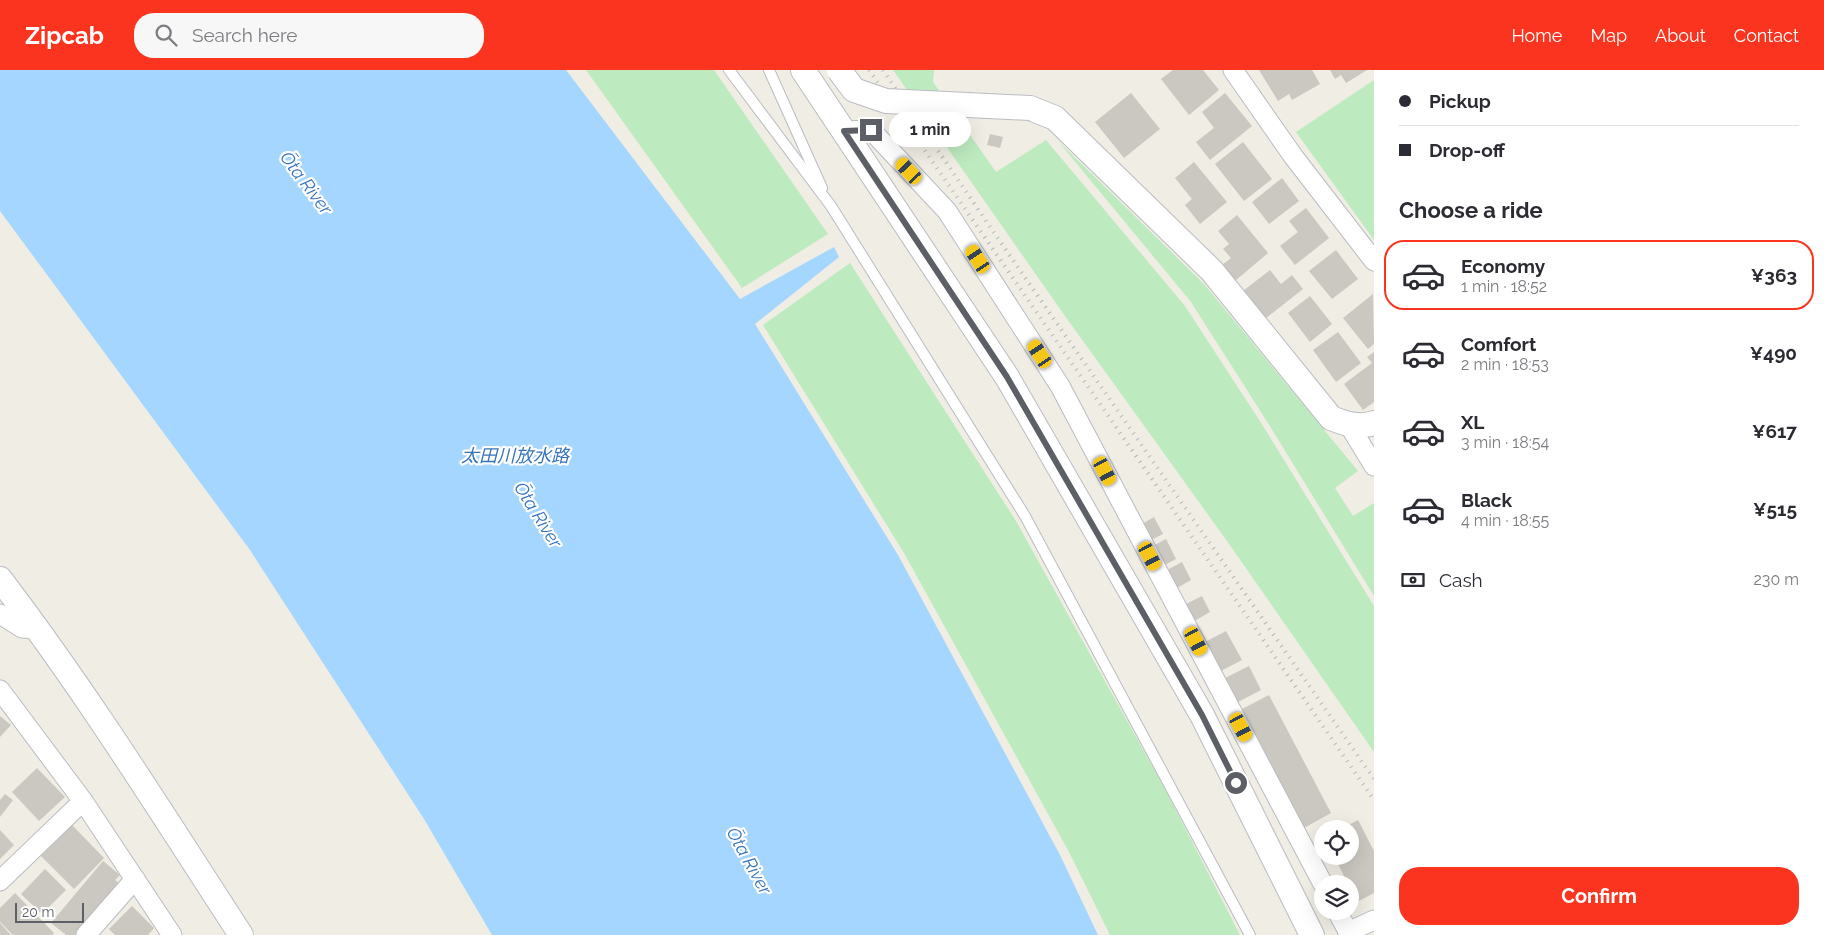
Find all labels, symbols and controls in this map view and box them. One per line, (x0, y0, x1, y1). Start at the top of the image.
search box (134, 13, 484, 58)
text: Zipcab (25, 21, 104, 50)
icon: search (152, 21, 180, 49)
text: Search here (192, 24, 297, 46)
text: Home (1511, 25, 1562, 46)
text: Map (1590, 25, 1627, 46)
text: About (1655, 25, 1706, 46)
text: Contact (1734, 25, 1799, 46)
text: Pickup (1429, 90, 1491, 112)
callout: 1 min (888, 112, 971, 148)
route end (860, 119, 882, 141)
text: 1 min (910, 120, 950, 139)
text: Drop-off (1429, 139, 1505, 161)
water label: Ōta River (276, 147, 337, 219)
car (893, 155, 924, 187)
text: Choose a ride (1399, 197, 1543, 223)
car (963, 242, 992, 276)
icon: car (1401, 253, 1446, 298)
text: Economy (1461, 255, 1545, 277)
text: ¥363 (1751, 264, 1797, 286)
text: 1 min · 18:52 (1461, 277, 1547, 296)
icon: car (1401, 331, 1446, 376)
text: Comfort (1461, 333, 1536, 355)
car (1025, 337, 1054, 371)
text: ¥490 (1750, 342, 1797, 364)
text: 2 min · 18:53 (1461, 355, 1549, 374)
icon: car (1401, 409, 1446, 454)
text: XL (1461, 411, 1484, 433)
text: ¥617 (1752, 420, 1797, 442)
text: 3 min · 18:54 (1461, 433, 1549, 452)
water label: 太田川放水路 (461, 445, 571, 466)
car (1091, 454, 1118, 488)
water label: Ōta River (510, 478, 567, 552)
icon: car (1401, 487, 1446, 532)
text: Black (1461, 489, 1512, 511)
text: ¥515 (1753, 498, 1797, 520)
text: 4 min · 18:55 (1461, 511, 1549, 530)
car (1136, 539, 1163, 573)
icon: cash (1399, 566, 1427, 594)
text: Cash (1439, 569, 1483, 591)
text: 230 m (1754, 570, 1799, 589)
car (1182, 624, 1209, 658)
car (1227, 710, 1254, 744)
route start (1225, 772, 1247, 794)
map controls (1314, 820, 1359, 920)
button: locate (1314, 820, 1359, 865)
water label: Ōta River (722, 824, 777, 899)
button: Confirm (1399, 867, 1799, 925)
button: layers (1314, 875, 1359, 920)
scale bar (15, 900, 84, 923)
text: 20 m (22, 904, 54, 920)

